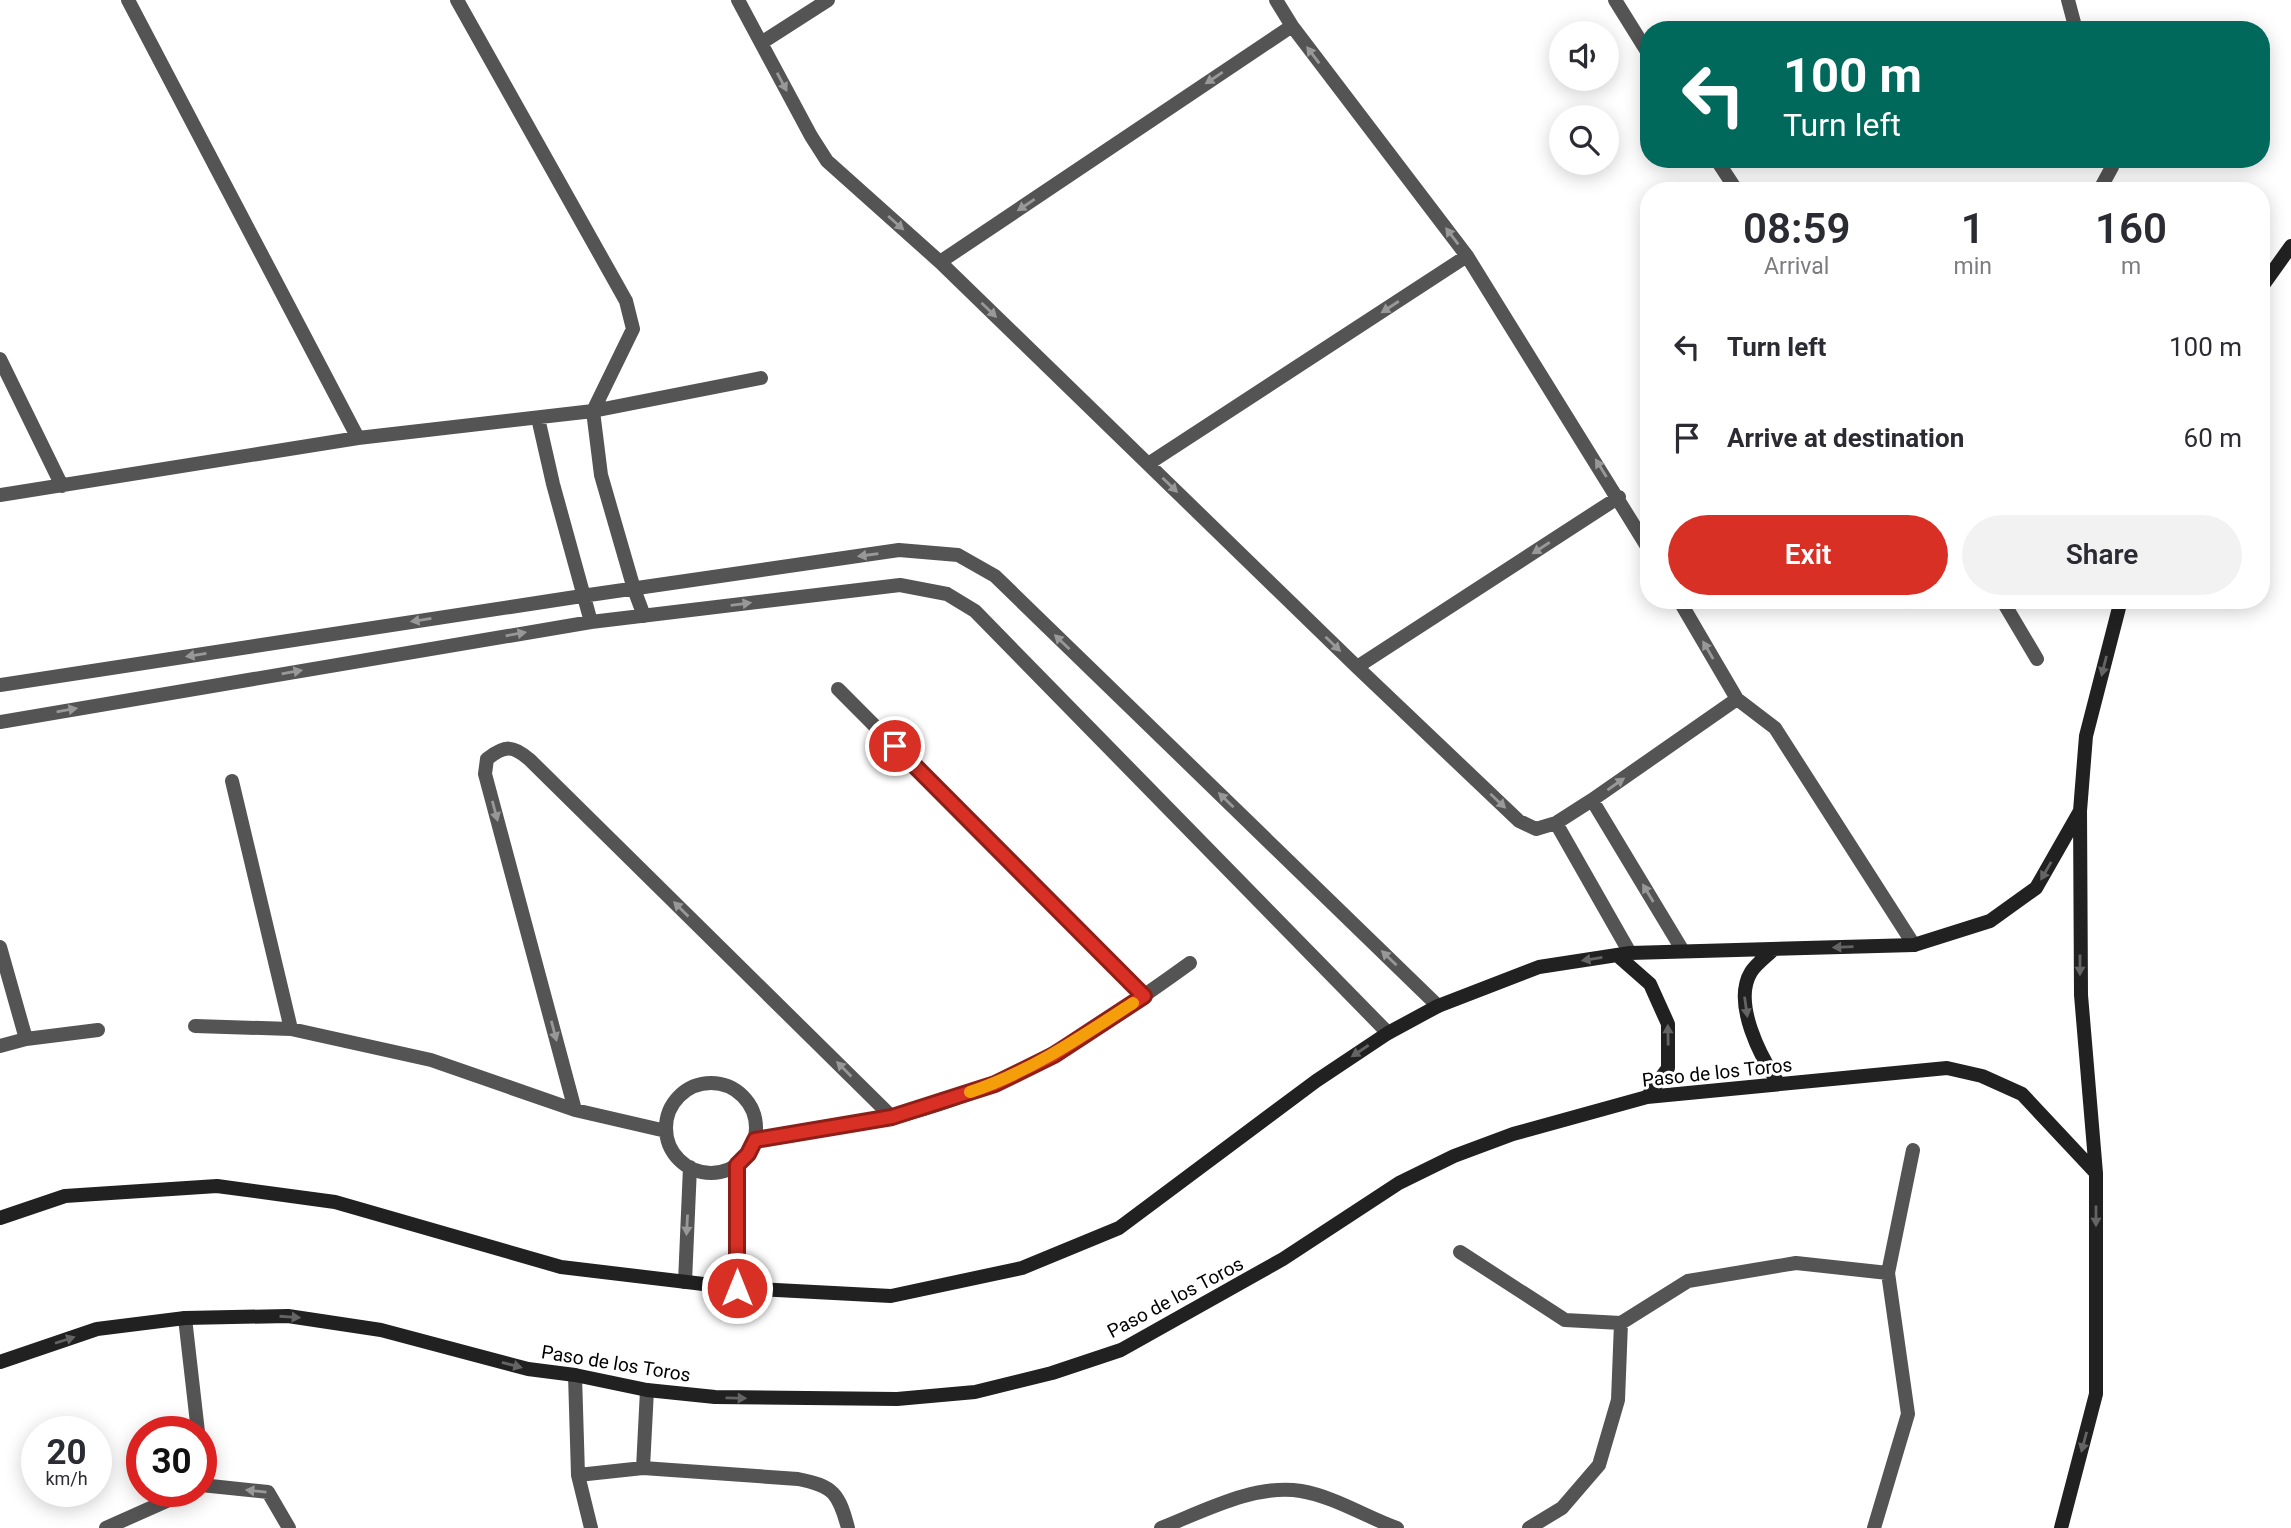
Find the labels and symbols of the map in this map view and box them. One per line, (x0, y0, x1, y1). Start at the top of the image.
one-way arrow (1307, 46, 1321, 64)
one-way arrow (1205, 71, 1224, 84)
one-way arrow (776, 72, 788, 91)
one-way arrow (1016, 198, 1035, 211)
one-way arrow (887, 215, 904, 230)
one-way arrow (1444, 227, 1459, 245)
one-way arrow (1380, 300, 1399, 313)
one-way arrow (980, 301, 997, 317)
one-way arrow (1594, 459, 1607, 478)
one-way arrow (1161, 477, 1178, 494)
one-way arrow (1532, 541, 1550, 555)
one-way arrow (857, 550, 879, 561)
one-way arrow (730, 599, 752, 610)
one-way arrow (410, 615, 432, 626)
one-way arrow (505, 628, 527, 639)
one-way arrow (1054, 633, 1071, 650)
one-way arrow (1324, 635, 1341, 652)
one-way arrow (1702, 640, 1714, 659)
one-way arrow (185, 650, 207, 661)
one-way arrow (2098, 655, 2109, 677)
one-way arrow (281, 666, 303, 677)
one-way arrow (56, 704, 78, 715)
pin (865, 716, 925, 776)
one-way arrow (1607, 777, 1625, 791)
one-way arrow (1218, 792, 1235, 808)
one-way arrow (1489, 792, 1506, 809)
one-way arrow (490, 800, 501, 822)
one-way arrow (2040, 861, 2053, 880)
one-way arrow (1642, 883, 1655, 902)
one-way arrow (673, 901, 690, 918)
one-way arrow (1832, 942, 1854, 953)
one-way arrow (1381, 951, 1398, 967)
one-way arrow (1581, 954, 1603, 965)
one-way arrow (2075, 954, 2086, 976)
one-way arrow (1741, 996, 1752, 1018)
one-way arrow (549, 1020, 560, 1042)
one-way arrow (1662, 1024, 1674, 1046)
one-way arrow (1350, 1045, 1370, 1058)
street label: Paso de los Toros (1641, 1053, 1793, 1092)
one-way arrow (835, 1061, 852, 1078)
one-way arrow (2090, 1205, 2102, 1227)
one-way arrow (682, 1214, 693, 1236)
position arrow (700, 1251, 774, 1325)
street label: Paso de los Toros (1103, 1252, 1247, 1343)
one-way arrow (279, 1312, 301, 1323)
one-way arrow (54, 1334, 75, 1345)
street label: Paso de los Toros (540, 1340, 692, 1387)
one-way arrow (501, 1360, 523, 1371)
one-way arrow (725, 1392, 747, 1403)
speed limit sign: 30 (126, 1416, 217, 1507)
one-way arrow (2078, 1431, 2089, 1453)
one-way arrow (244, 1485, 266, 1496)

